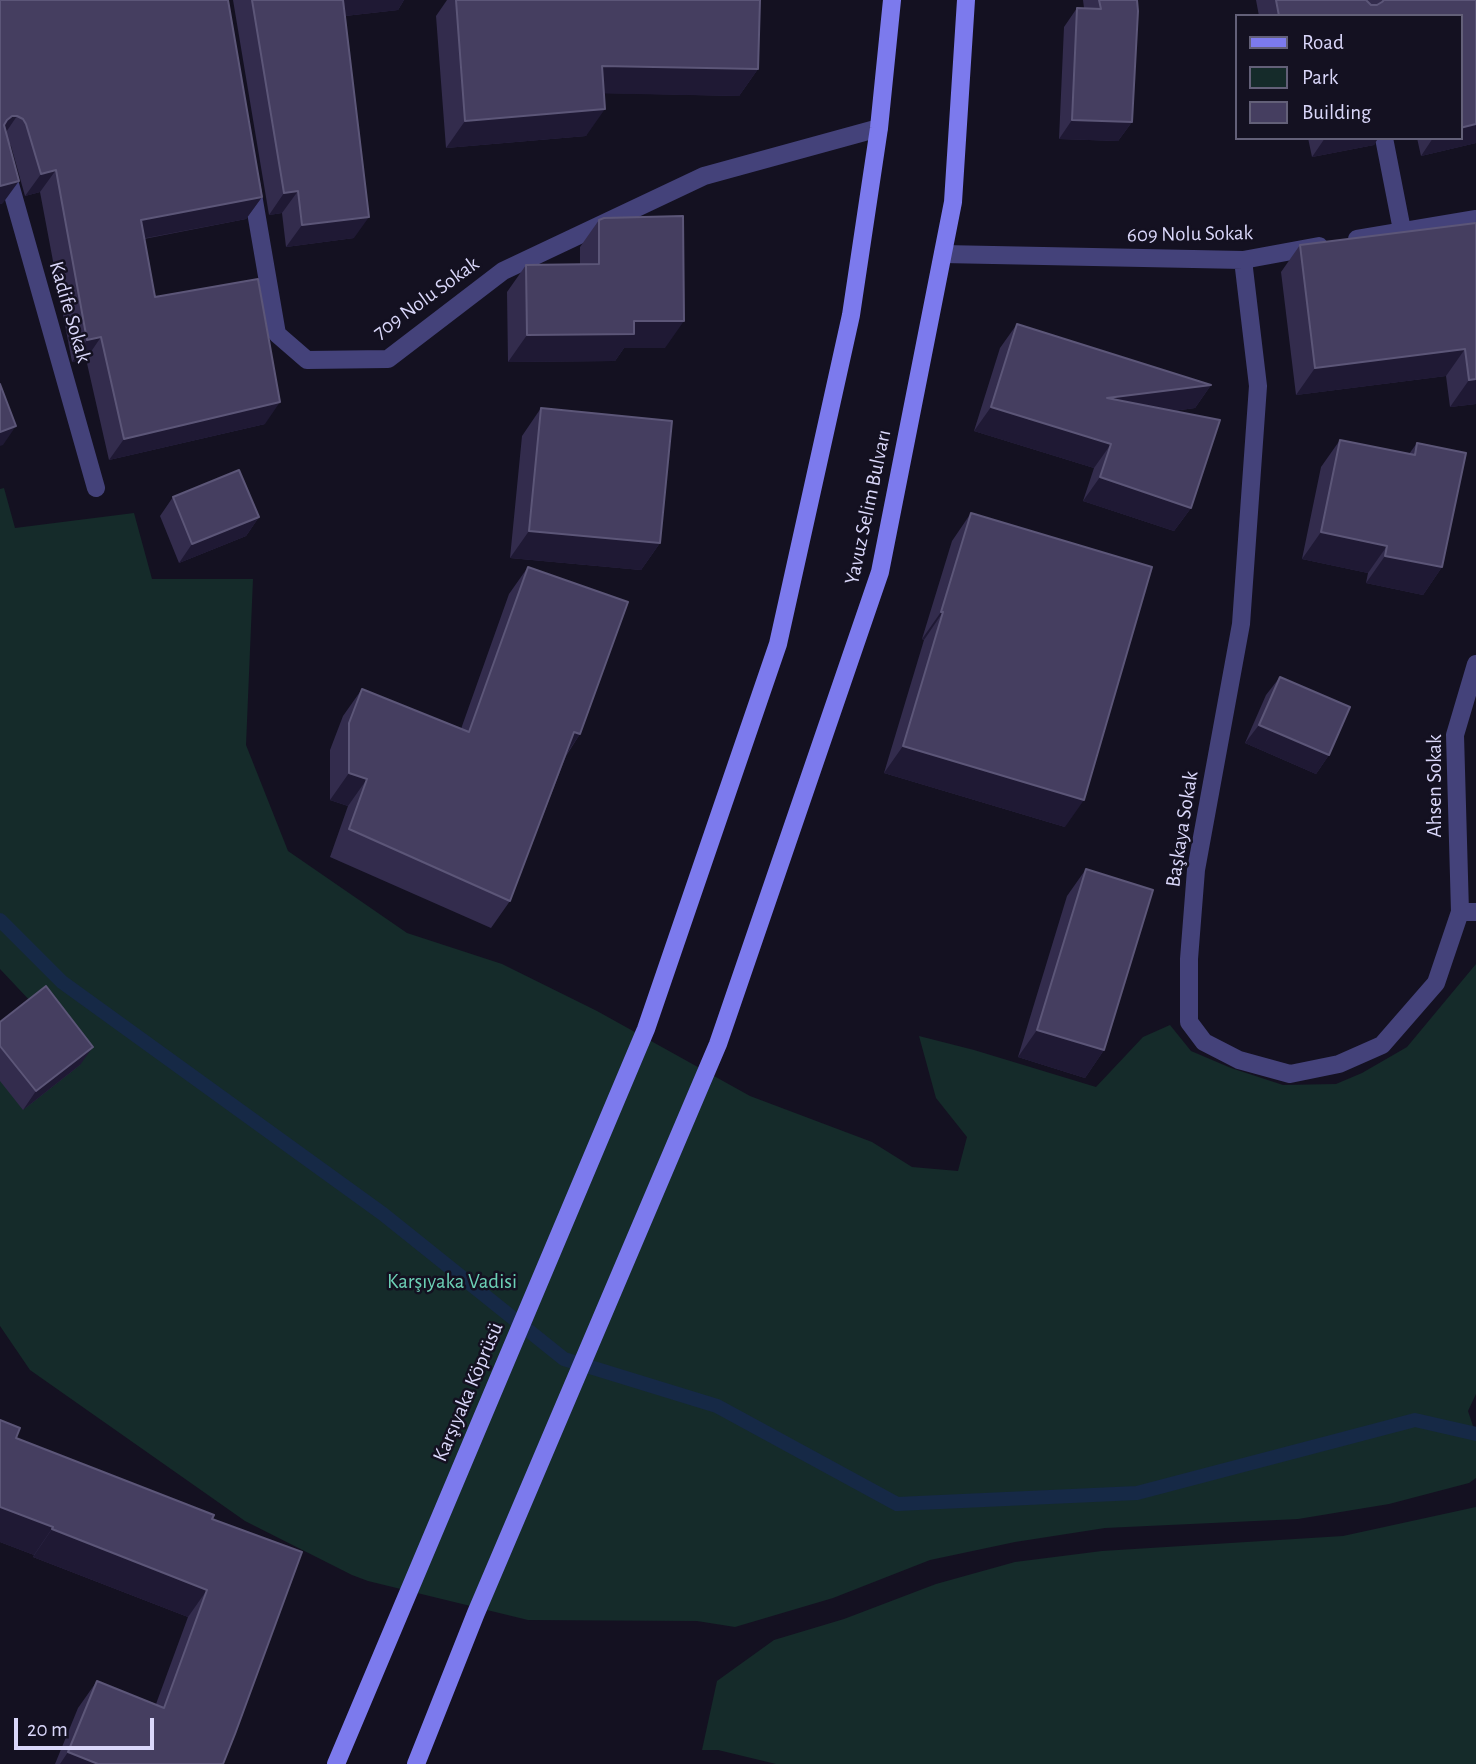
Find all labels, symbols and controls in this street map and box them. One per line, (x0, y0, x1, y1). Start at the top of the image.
legend (1234, 14, 1462, 140)
text: Road (1302, 32, 1344, 53)
text: Park (1302, 67, 1338, 88)
text: Building (1302, 102, 1371, 123)
street label: 609 Nolu Sokak (1127, 220, 1253, 248)
street label: 709 Nolu Sokak (368, 251, 484, 345)
street label: Kadife Sokak (44, 258, 96, 366)
street label: Yavuz Selim Bulvarı (839, 427, 897, 587)
street label: Ahsen Sokak (1422, 734, 1448, 838)
street label: Başkaya Sokak (1160, 769, 1204, 889)
park label: Karşıyaka Vadisi (387, 1269, 517, 1295)
street label: Karşıyaka Köprüsü (427, 1319, 509, 1465)
scale bar (18, 1704, 158, 1748)
text: 20 m (27, 1719, 68, 1740)

